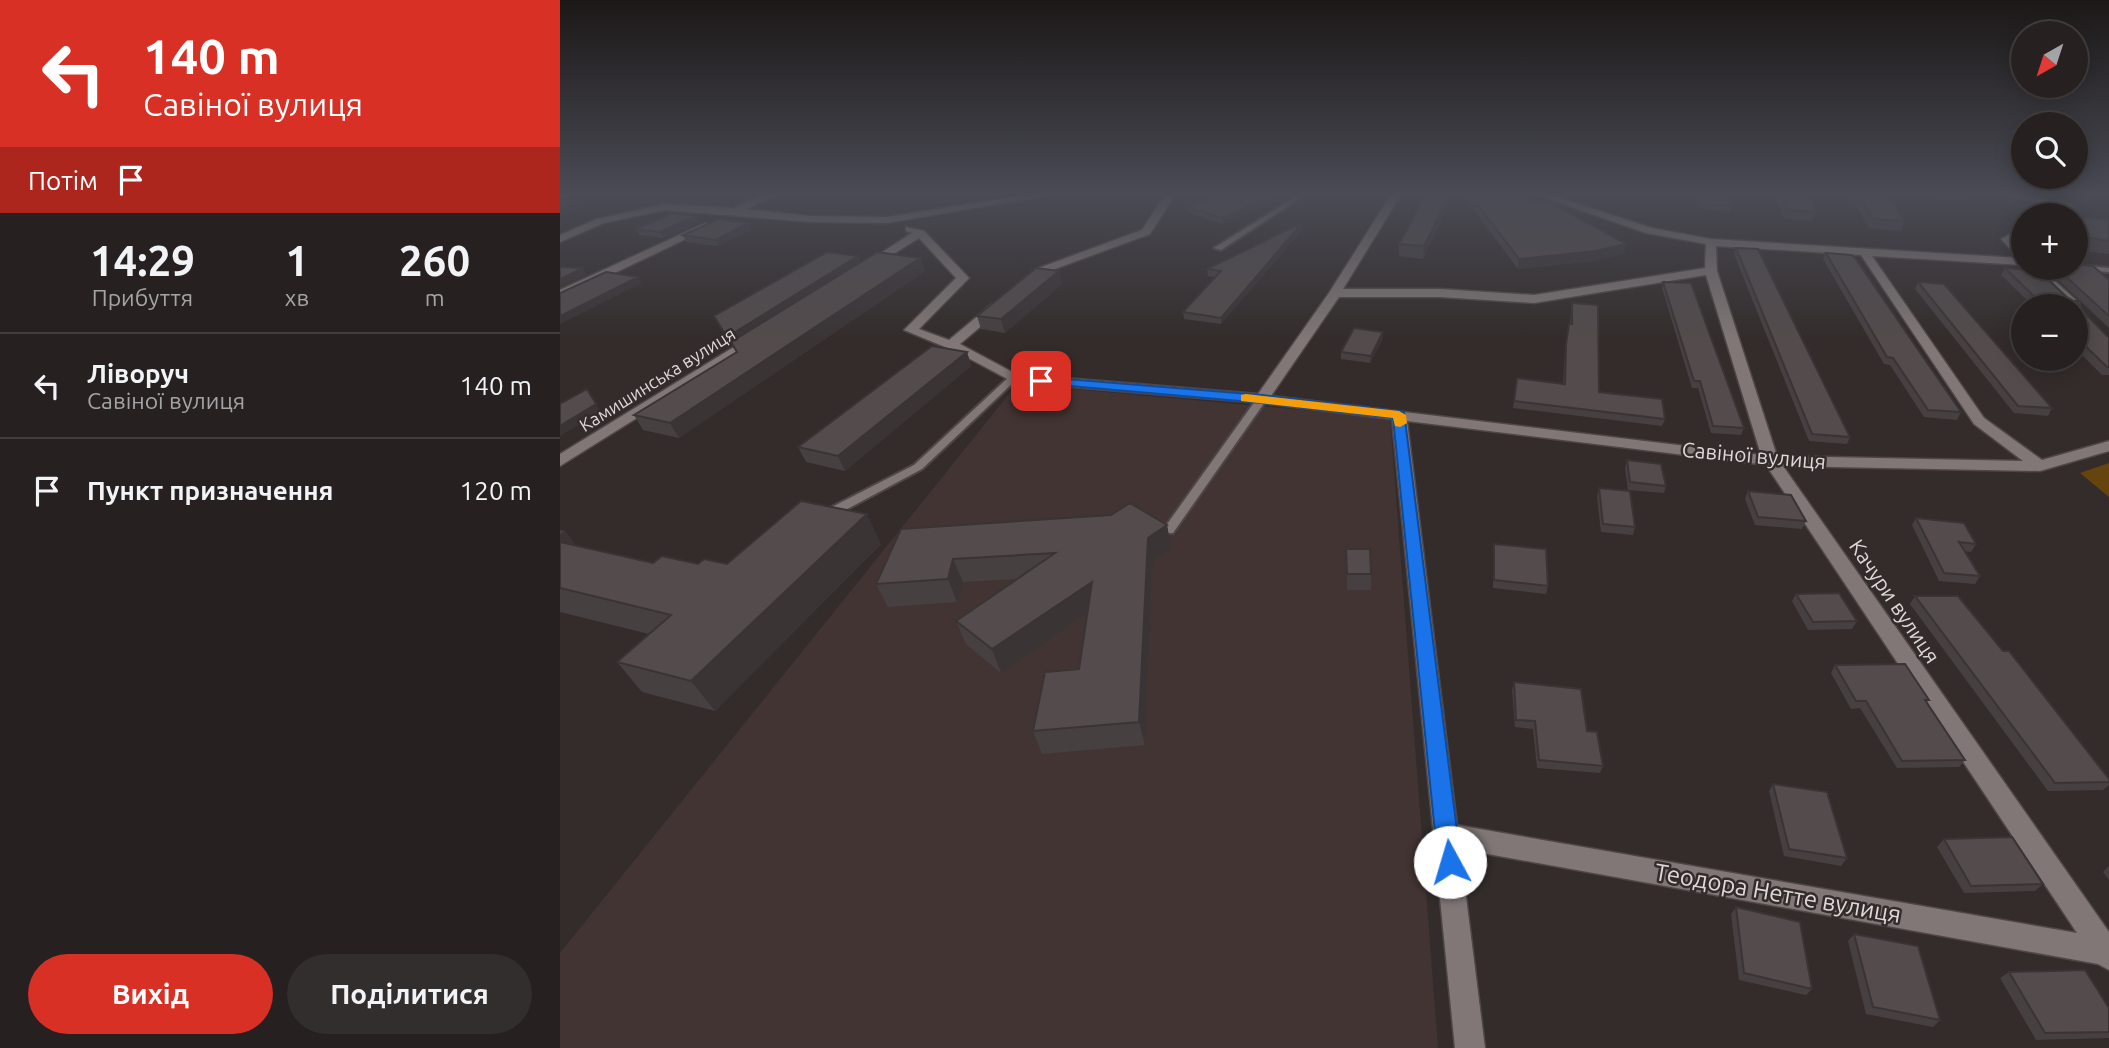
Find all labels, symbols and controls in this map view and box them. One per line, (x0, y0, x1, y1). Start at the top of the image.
north arrow (2011, 21, 2088, 98)
map controls (2011, 21, 2088, 371)
icon: left (28, 28, 119, 119)
text: 140 m (143, 28, 280, 83)
text: Савіної вулиця (143, 86, 363, 122)
button: search (2011, 112, 2088, 189)
icon: arrive (112, 161, 150, 199)
text: Потім (28, 166, 98, 195)
button: + (2011, 203, 2088, 280)
text: 14:29 (90, 237, 195, 284)
text: 1 (285, 237, 309, 284)
text: 260 (399, 237, 470, 284)
text: Прибуття (92, 285, 193, 310)
text: хв (285, 285, 309, 310)
text: m (425, 285, 445, 310)
button: − (2011, 294, 2088, 371)
street label: Камишинська вулиця (576, 323, 738, 435)
pin (1011, 351, 1071, 411)
text: Ліворуч (87, 359, 189, 388)
icon: arrive (1022, 362, 1060, 400)
icon: left (28, 367, 66, 405)
text: 140 m (460, 371, 532, 400)
text: Савіної вулиця (87, 388, 245, 413)
street label: Савіної вулиця (1681, 437, 1827, 473)
icon: arrive (28, 472, 66, 510)
text: Пункт призначення (87, 476, 333, 505)
text: 120 m (460, 476, 532, 505)
street label: Качури вулиця (1845, 535, 1945, 667)
position arrow (1413, 825, 1487, 899)
street label: Теодора Нетте вулиця (1653, 858, 1903, 928)
button: Вихід (28, 954, 273, 1034)
button: Поділитися (287, 954, 532, 1034)

